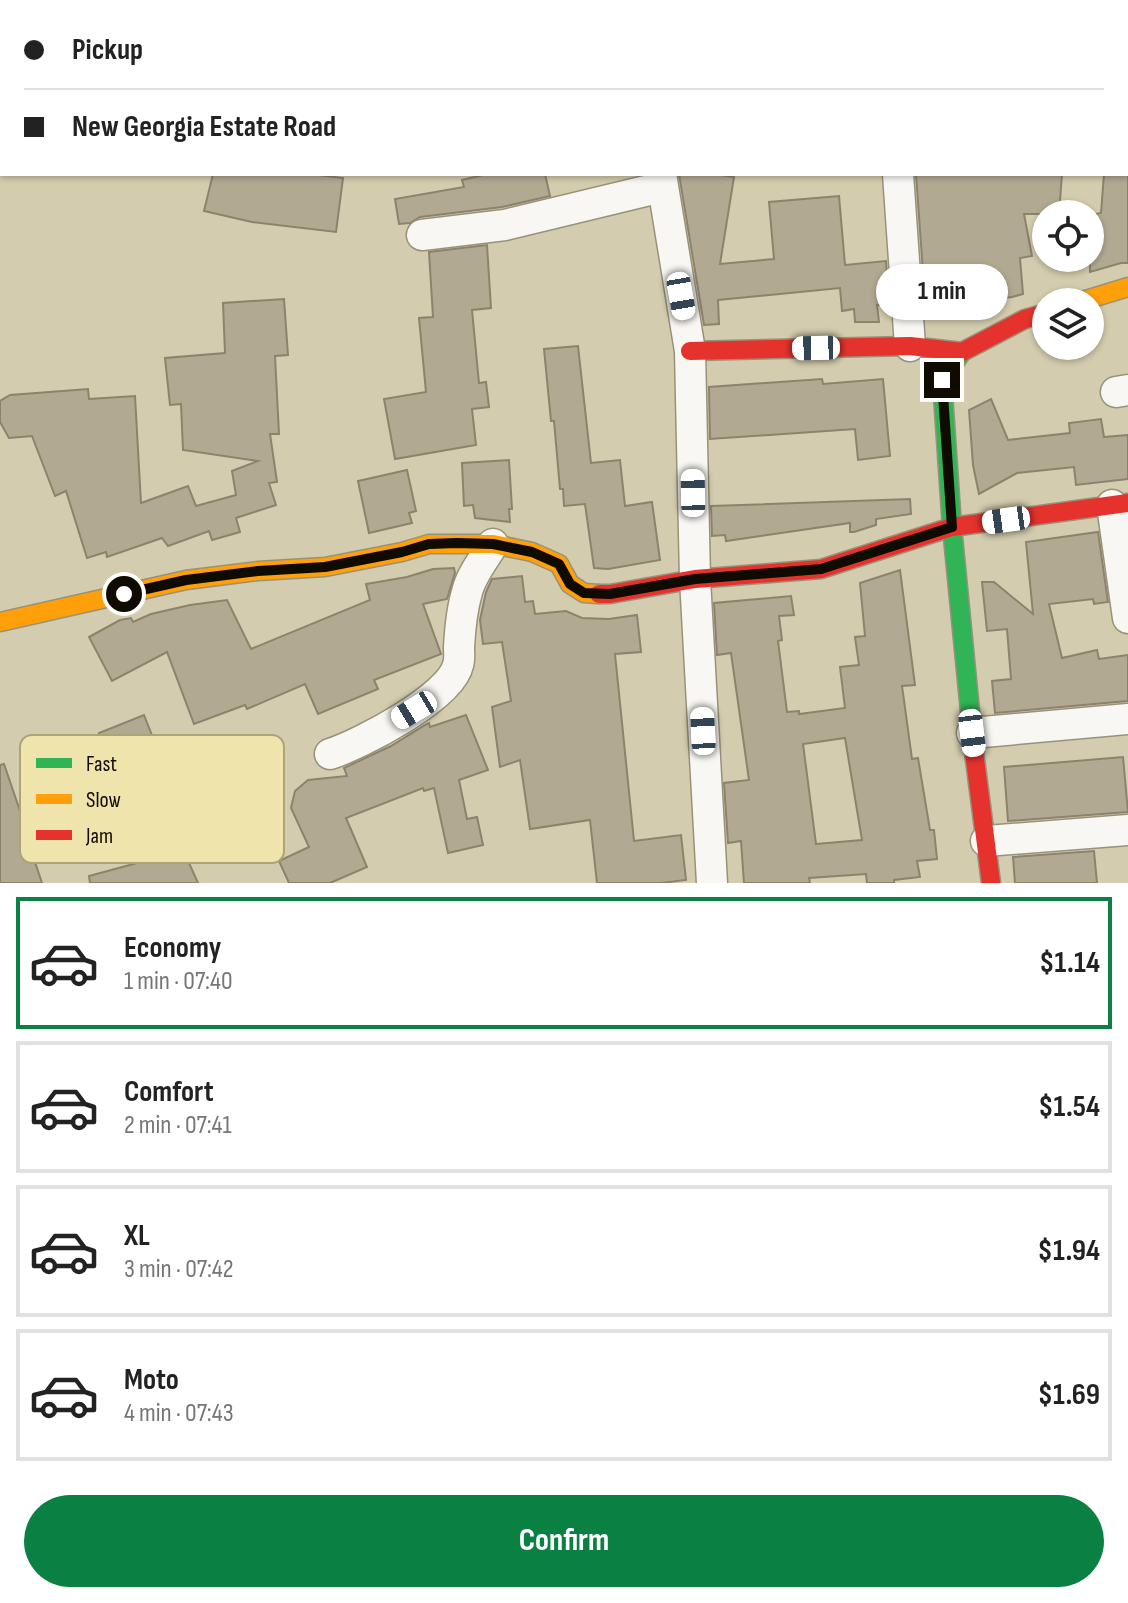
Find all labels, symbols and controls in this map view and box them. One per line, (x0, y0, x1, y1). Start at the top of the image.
text: Pickup (72, 32, 143, 68)
text: New Georgia Estate Road (72, 109, 336, 145)
map controls (1032, 200, 1104, 360)
button: locate (1032, 200, 1104, 272)
callout: 1 min (876, 264, 1008, 320)
car (665, 270, 697, 322)
text: 1 min (918, 276, 966, 307)
button: layers (1032, 288, 1104, 360)
car (792, 336, 840, 360)
route end (924, 362, 960, 398)
car (681, 469, 705, 517)
car (981, 505, 1031, 535)
route start (106, 576, 142, 612)
car (387, 687, 441, 733)
car (690, 706, 716, 756)
car (957, 708, 987, 758)
legend (20, 735, 284, 863)
text: Fast (86, 751, 117, 778)
text: Slow (86, 787, 121, 814)
text: Jam (85, 823, 113, 850)
icon: car (28, 927, 100, 999)
text: Economy (124, 930, 221, 966)
text: $1.14 (1039, 945, 1100, 981)
text: 1 min · 07:40 (124, 966, 232, 997)
icon: car (28, 1071, 100, 1143)
text: Comfort (124, 1074, 214, 1110)
text: $1.54 (1038, 1089, 1100, 1125)
text: 2 min · 07:41 (124, 1110, 232, 1141)
icon: car (28, 1215, 100, 1287)
text: XL (124, 1218, 150, 1254)
text: $1.94 (1038, 1233, 1100, 1269)
text: 3 min · 07:42 (124, 1254, 234, 1285)
icon: car (28, 1359, 100, 1431)
text: Moto (124, 1362, 179, 1398)
text: $1.69 (1038, 1377, 1100, 1413)
text: 4 min · 07:43 (124, 1398, 234, 1429)
button: Confirm (24, 1495, 1104, 1587)

